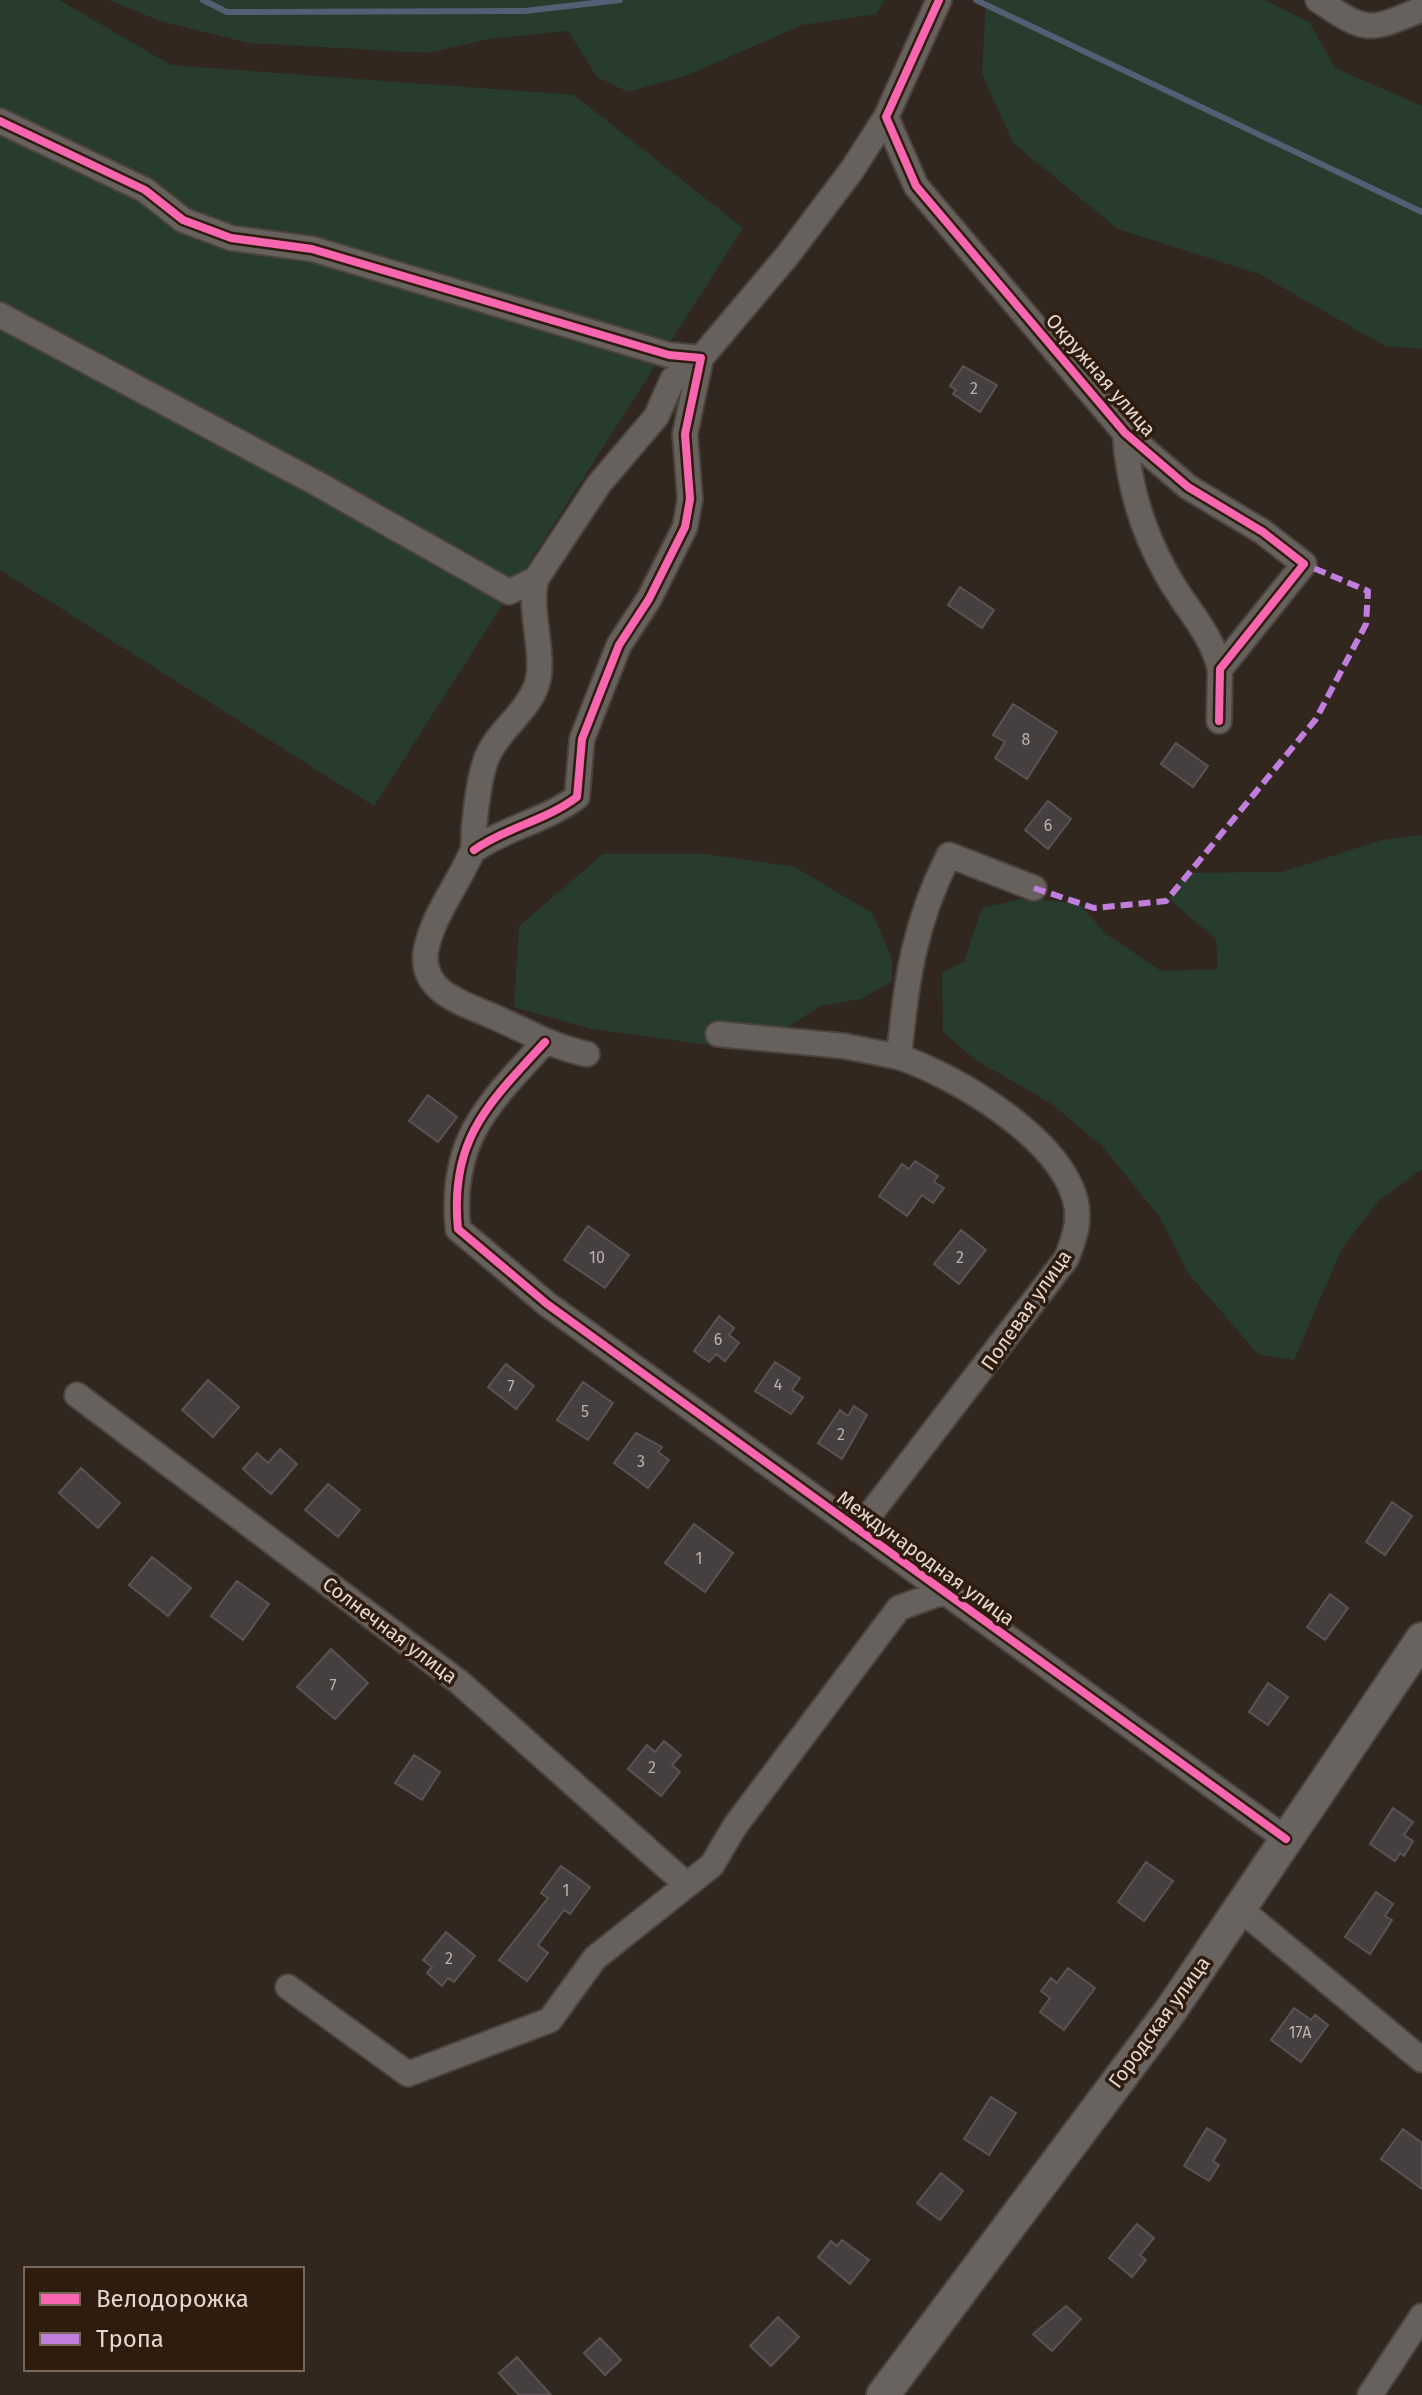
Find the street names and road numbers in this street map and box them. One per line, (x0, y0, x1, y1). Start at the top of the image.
street label: Окружная улица (1041, 309, 1161, 441)
street label: Полевая улица (976, 1245, 1076, 1375)
street label: Международная улица (833, 1485, 1019, 1631)
street label: Солнечная улица (318, 1572, 462, 1688)
street label: Городская улица (1103, 1951, 1215, 2093)

